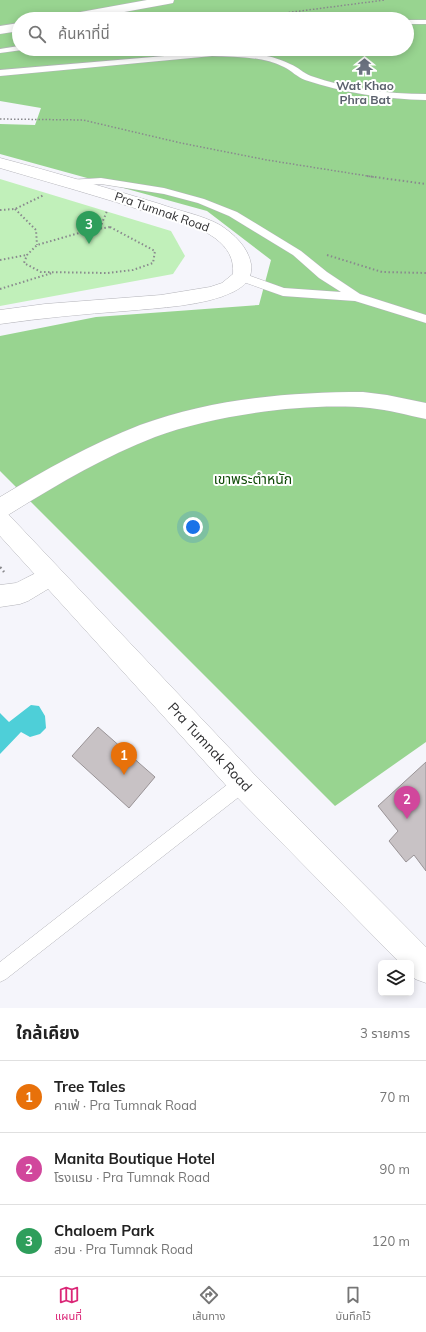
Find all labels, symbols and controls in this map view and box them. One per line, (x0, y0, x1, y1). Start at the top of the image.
search box (12, 12, 414, 56)
icon: search (26, 23, 48, 45)
text: ค้นหาที่นี่ (58, 24, 110, 43)
temple icon: Wat Khao Phra Bat (355, 57, 375, 77)
place label: Wat Khao Phra Bat (336, 78, 394, 107)
street label: Pra Tumnak Road (113, 188, 211, 235)
pin: 3 (76, 211, 102, 244)
park label: เขาพระตำหนัก (214, 470, 292, 488)
your location (183, 517, 203, 537)
street label: Pra Tumnak Road (164, 699, 256, 795)
pin: 1 (111, 742, 137, 775)
pin: 2 (394, 786, 420, 819)
map controls (378, 960, 414, 996)
button: layers (378, 960, 414, 996)
text: ใกล้เคียง (16, 1022, 79, 1043)
text: 3 รายการ (360, 1025, 410, 1041)
text: Tree Tales (54, 1077, 126, 1096)
text: 1 (25, 1089, 33, 1105)
text: 70 m (380, 1089, 410, 1105)
text: คาเฟ่ · Pra Tumnak Road (54, 1097, 197, 1113)
text: Manita Boutique Hotel (54, 1149, 215, 1168)
text: 2 (25, 1161, 33, 1177)
text: 90 m (380, 1161, 410, 1177)
text: โรงแรม · Pra Tumnak Road (54, 1169, 210, 1185)
text: Chaloem Park (54, 1221, 154, 1240)
text: 3 (25, 1233, 33, 1249)
text: 120 m (372, 1233, 410, 1249)
text: สวน · Pra Tumnak Road (54, 1241, 193, 1257)
tab: แผนที่ (55, 1284, 82, 1325)
tab: เส้นทาง (192, 1284, 225, 1325)
tab: บันทึกไว้ (336, 1284, 371, 1325)

